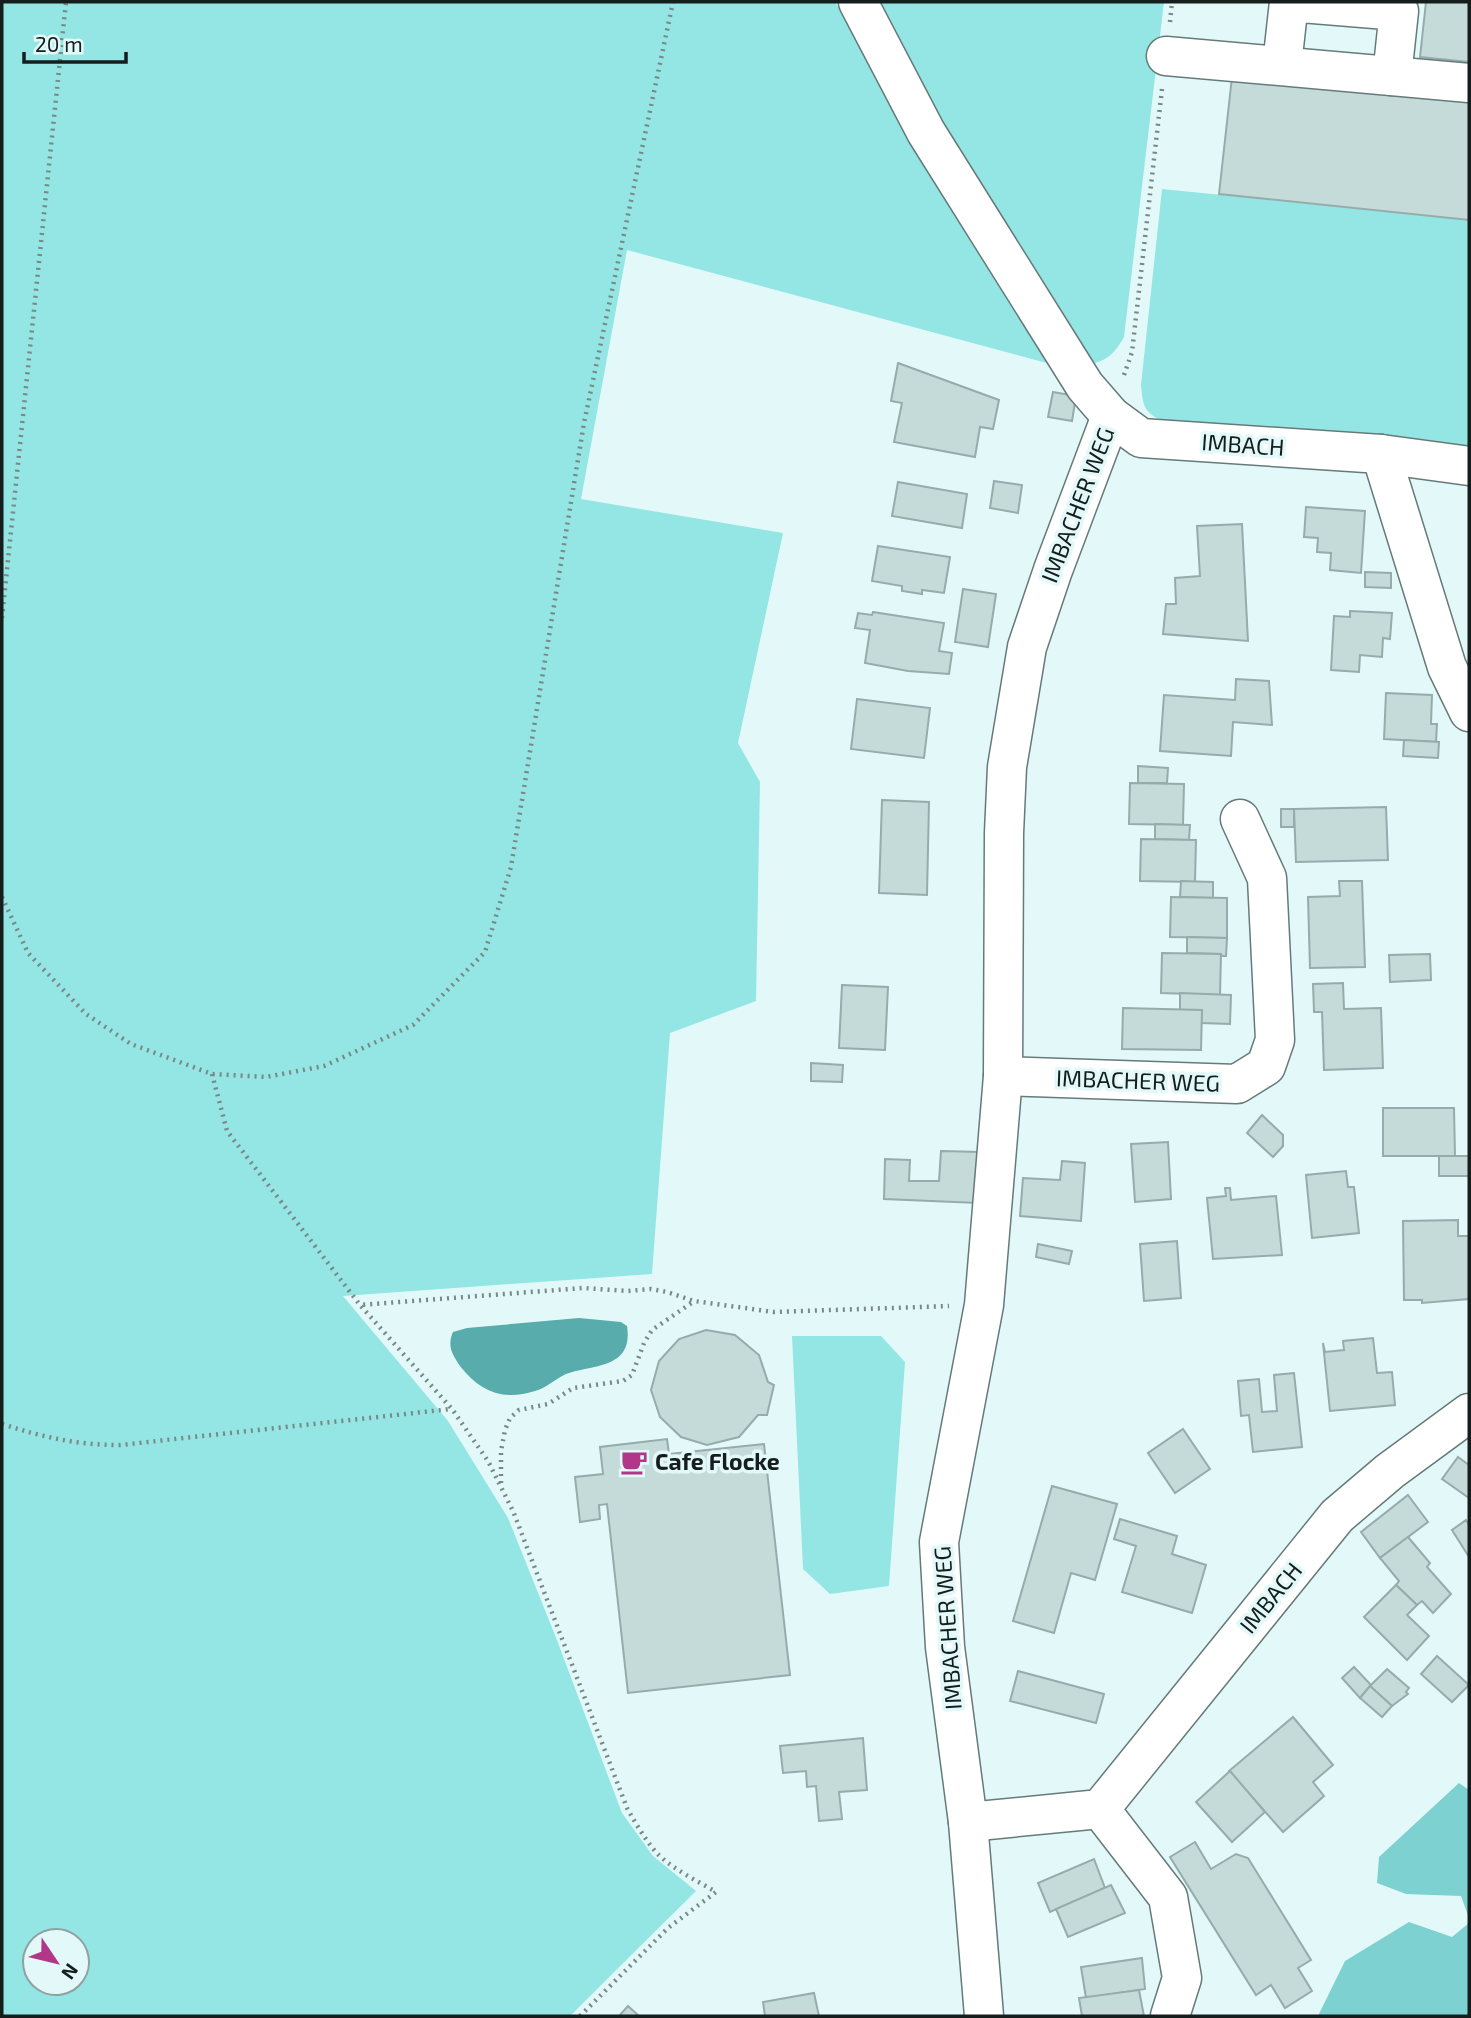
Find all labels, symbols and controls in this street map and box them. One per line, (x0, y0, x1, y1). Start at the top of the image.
scale bar (24, 21, 126, 65)
text: 20 m (35, 31, 83, 56)
street label: IMBACHER WEG (1035, 423, 1120, 586)
street label: IMBACH (1201, 427, 1286, 461)
street label: IMBACHER WEG (1056, 1063, 1221, 1097)
cafe icon: Cafe Flocke (619, 1447, 649, 1477)
place label: Cafe Flocke (655, 1447, 780, 1475)
street label: IMBACHER WEG (927, 1545, 967, 1711)
street label: IMBACH (1233, 1556, 1307, 1638)
north arrow (21, 1927, 91, 1997)
text: N (57, 1960, 84, 1984)

